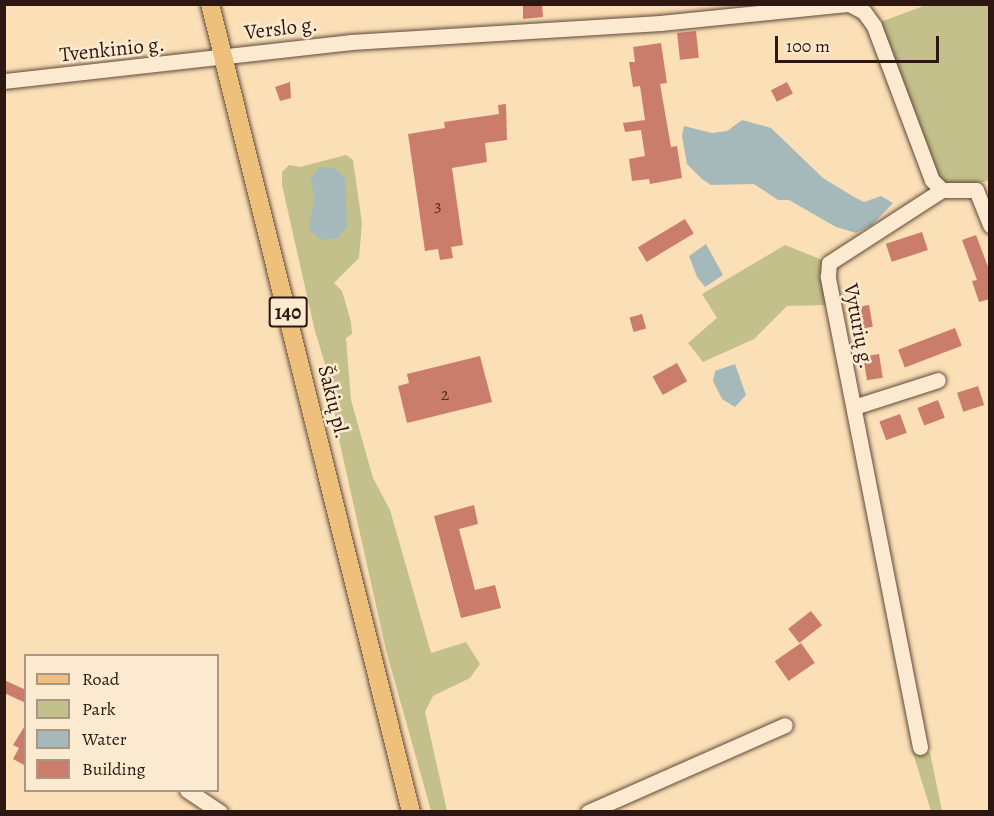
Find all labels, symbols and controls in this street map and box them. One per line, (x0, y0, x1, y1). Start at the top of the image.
street label: Verslo g. (243, 11, 319, 45)
scale bar (778, 24, 942, 62)
street label: Tvenkinio g. (58, 31, 166, 67)
text: 100 m (786, 34, 830, 58)
house number: 3 (434, 194, 442, 216)
street label: Vyturių g. (838, 281, 880, 371)
road number: 140 (268, 295, 308, 329)
street label: Šakių pl. (313, 363, 355, 441)
house number: 2 (441, 383, 449, 405)
legend (24, 654, 219, 792)
text: Road (82, 667, 119, 691)
text: Park (82, 697, 116, 721)
text: Water (82, 727, 127, 751)
text: Building (82, 757, 146, 781)

